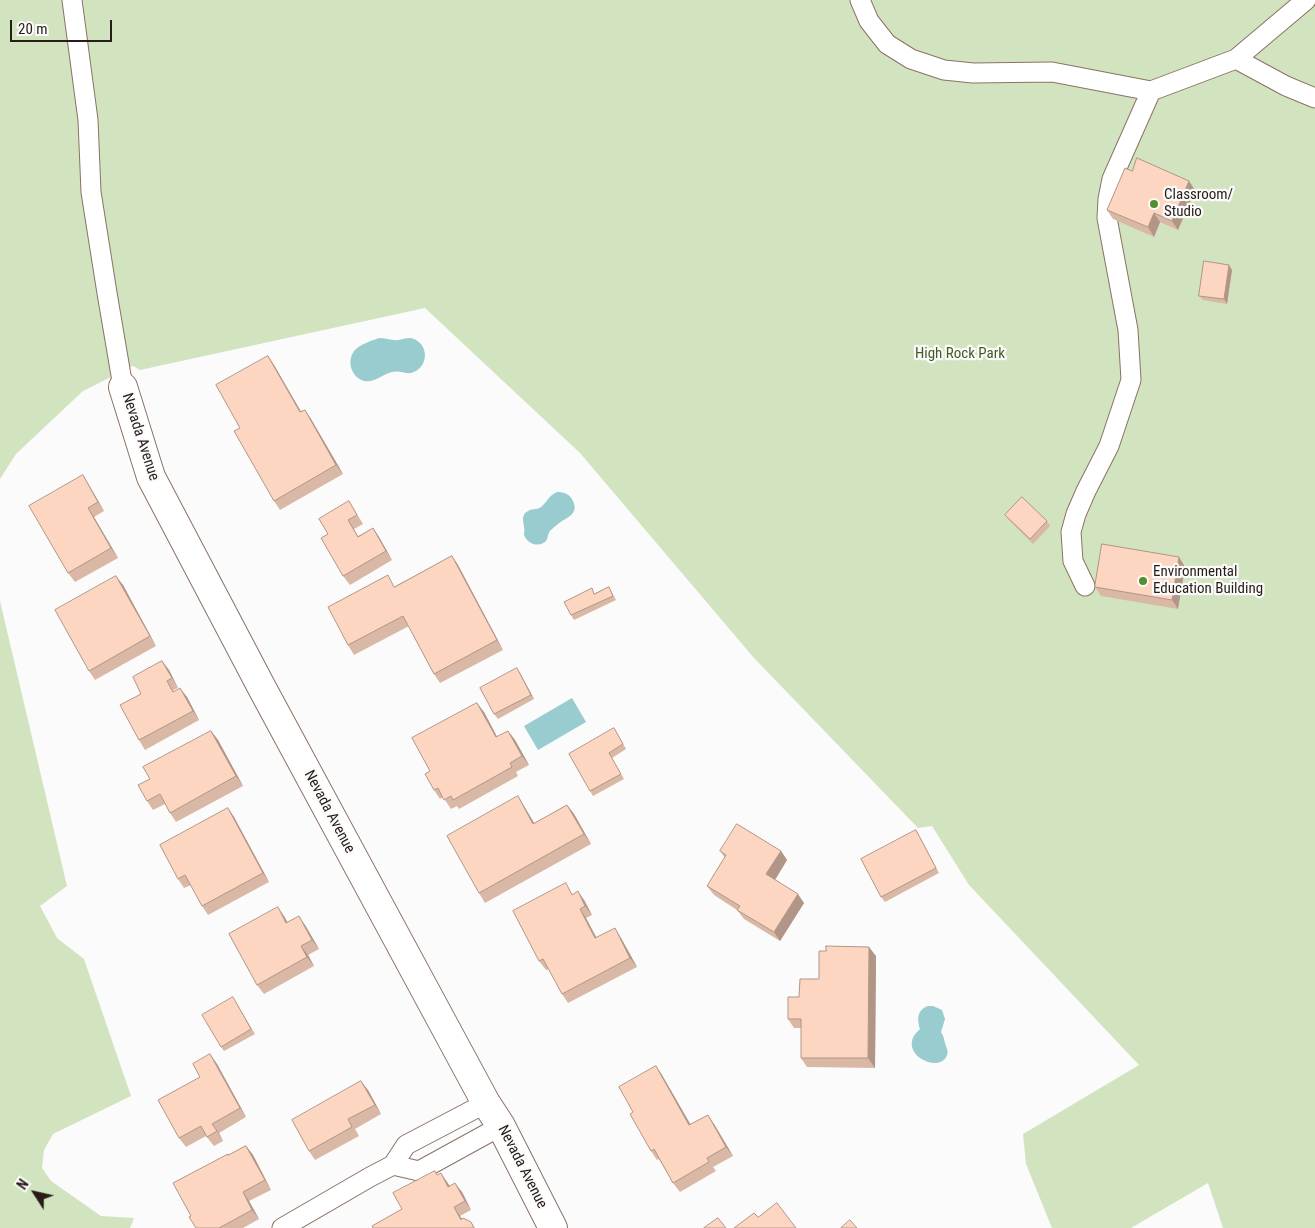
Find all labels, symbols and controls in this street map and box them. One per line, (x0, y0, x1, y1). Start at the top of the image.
scale bar (12, 10, 115, 42)
text: 20 m (18, 20, 48, 38)
place label: Classroom/ Studio (1164, 186, 1233, 221)
marker: Classroom/ Studio (1148, 198, 1160, 210)
park label: High Rock Park (915, 345, 1005, 363)
street label: Nevada Avenue (117, 391, 163, 483)
place label: Environmental Education Building (1153, 563, 1263, 598)
marker: Environmental Education Building (1137, 575, 1149, 587)
street label: Nevada Avenue (300, 768, 358, 856)
street label: Nevada Avenue (493, 1122, 551, 1212)
north arrow (10, 1168, 60, 1218)
text: N (14, 1176, 32, 1193)

